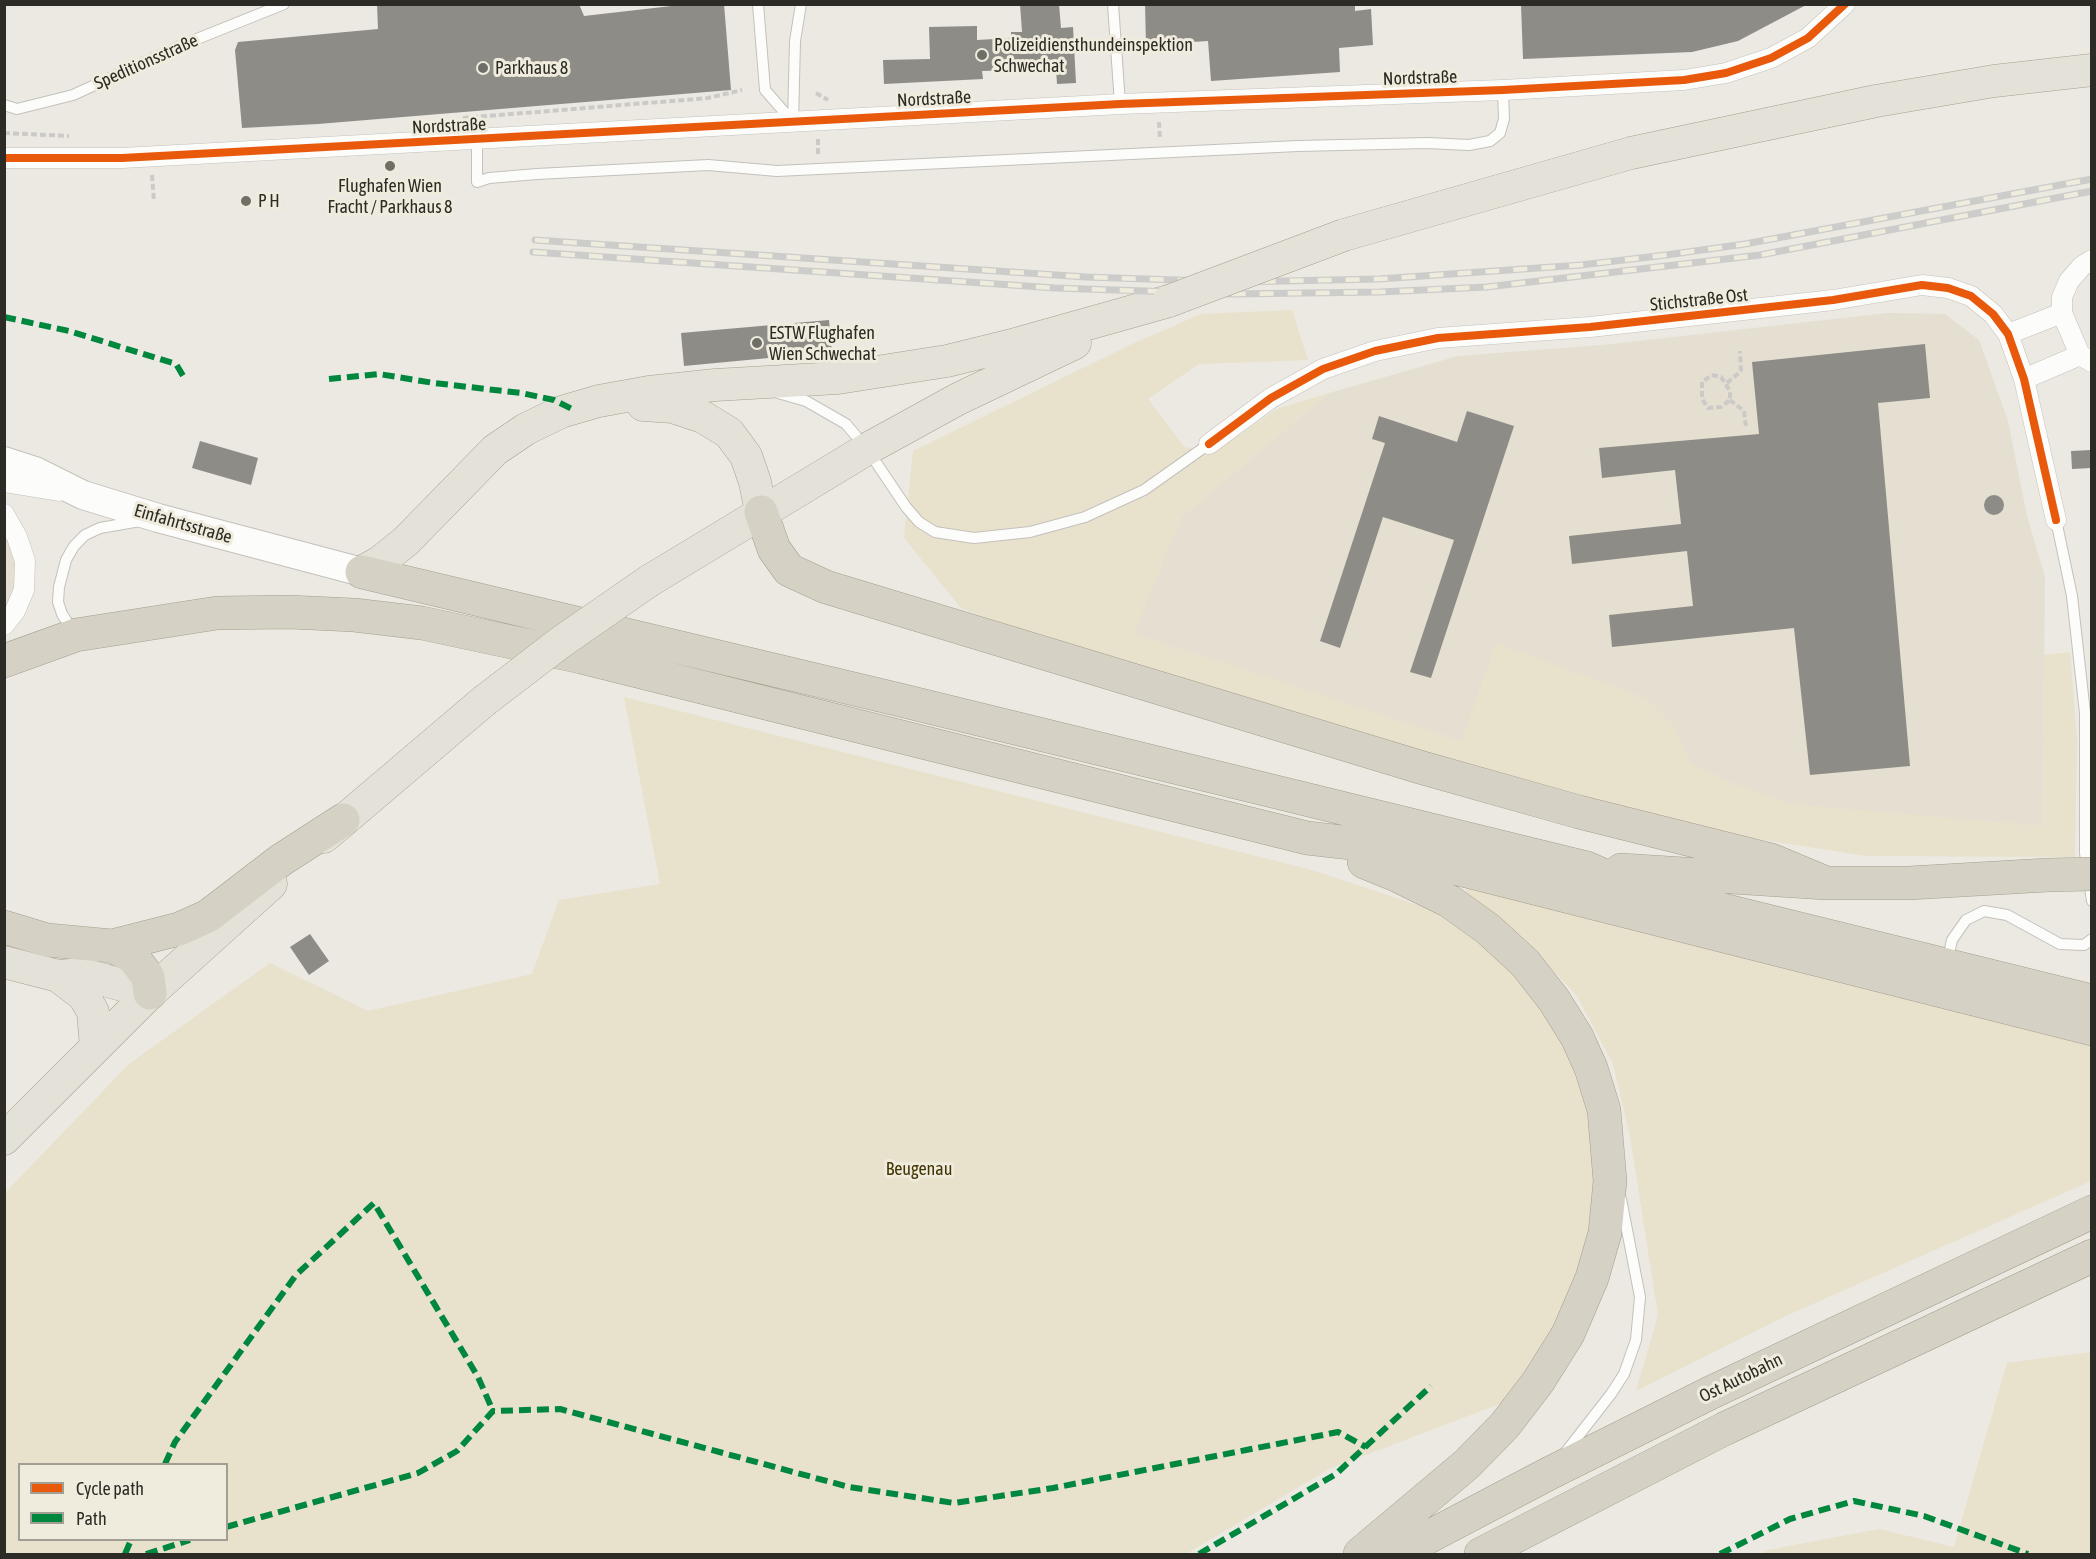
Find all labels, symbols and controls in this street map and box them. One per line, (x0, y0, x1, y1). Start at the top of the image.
street label: Speditionsstraße (91, 30, 201, 94)
place label: Polizeidiensthundeinspektion Schwechat (994, 34, 1193, 76)
marker: Polizeidiensthundeinspektion Schwechat (975, 48, 989, 62)
place label: Parkhaus 8 (495, 57, 568, 79)
marker: Parkhaus 8 (476, 61, 490, 75)
street label: Nordstraße (1382, 66, 1458, 90)
street label: Nordstraße (896, 86, 972, 112)
street label: Nordstraße (411, 113, 487, 139)
marker: Flughafen Wien Fracht / Parkhaus 8 (383, 159, 397, 173)
place label: Flughafen Wien Fracht / Parkhaus 8 (328, 175, 452, 218)
place label: P H (258, 190, 280, 212)
marker: P H (239, 194, 253, 208)
street label: Stichstraße Ost (1649, 284, 1749, 316)
place label: ESTW Flughafen Wien Schwechat (769, 322, 876, 364)
marker: ESTW Flughafen Wien Schwechat (750, 336, 764, 350)
street label: Einfahrtsstraße (132, 500, 234, 548)
park label: Beugenau (886, 1158, 952, 1180)
street label: Ost Autobahn (1696, 1349, 1786, 1407)
legend (18, 1463, 228, 1541)
text: Cycle path (76, 1478, 144, 1499)
text: Path (76, 1508, 107, 1529)

